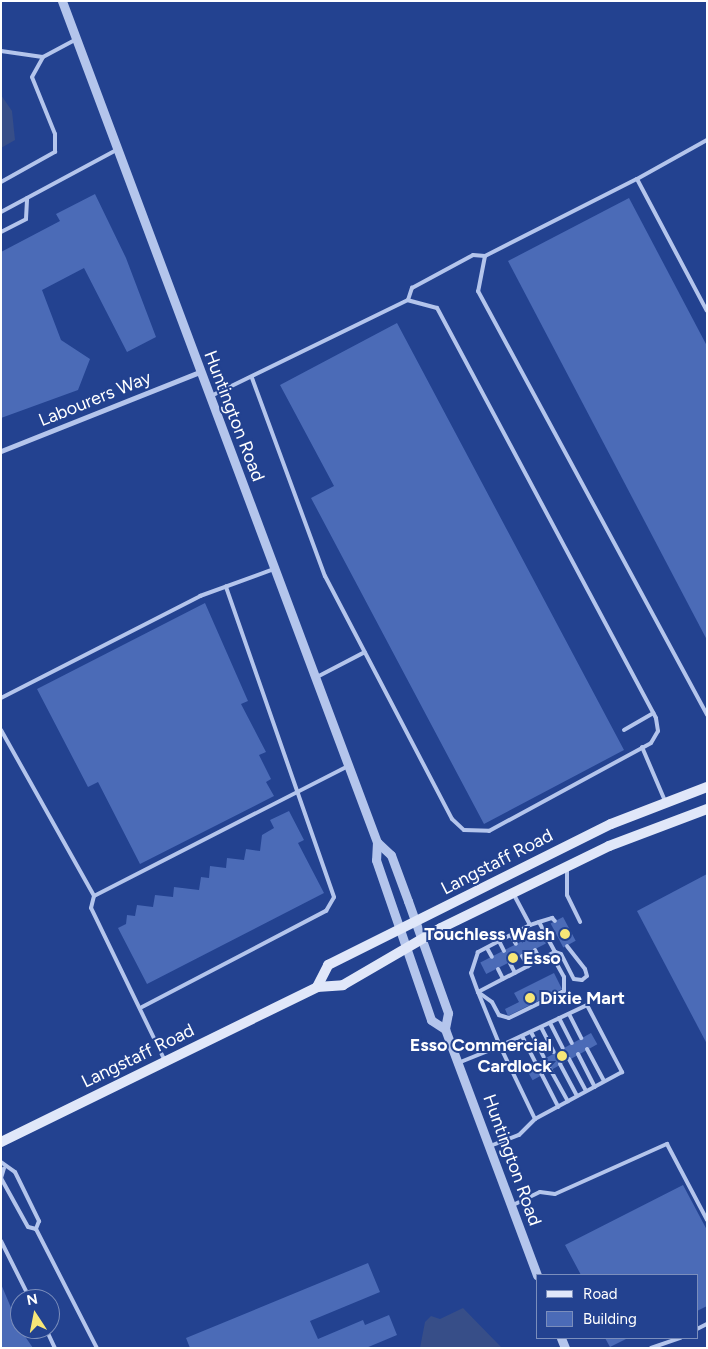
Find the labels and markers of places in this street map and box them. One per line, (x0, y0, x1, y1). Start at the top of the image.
place label: Touchless Wash (424, 923, 555, 945)
marker: Touchless Wash (559, 928, 571, 940)
place label: Esso (523, 947, 561, 969)
marker: Esso (507, 952, 519, 964)
place label: Dixie Mart (540, 987, 625, 1009)
marker: Dixie Mart (524, 992, 536, 1004)
place label: Esso Commercial Cardlock (410, 1035, 552, 1078)
marker: Esso Commercial Cardlock (556, 1050, 568, 1062)

